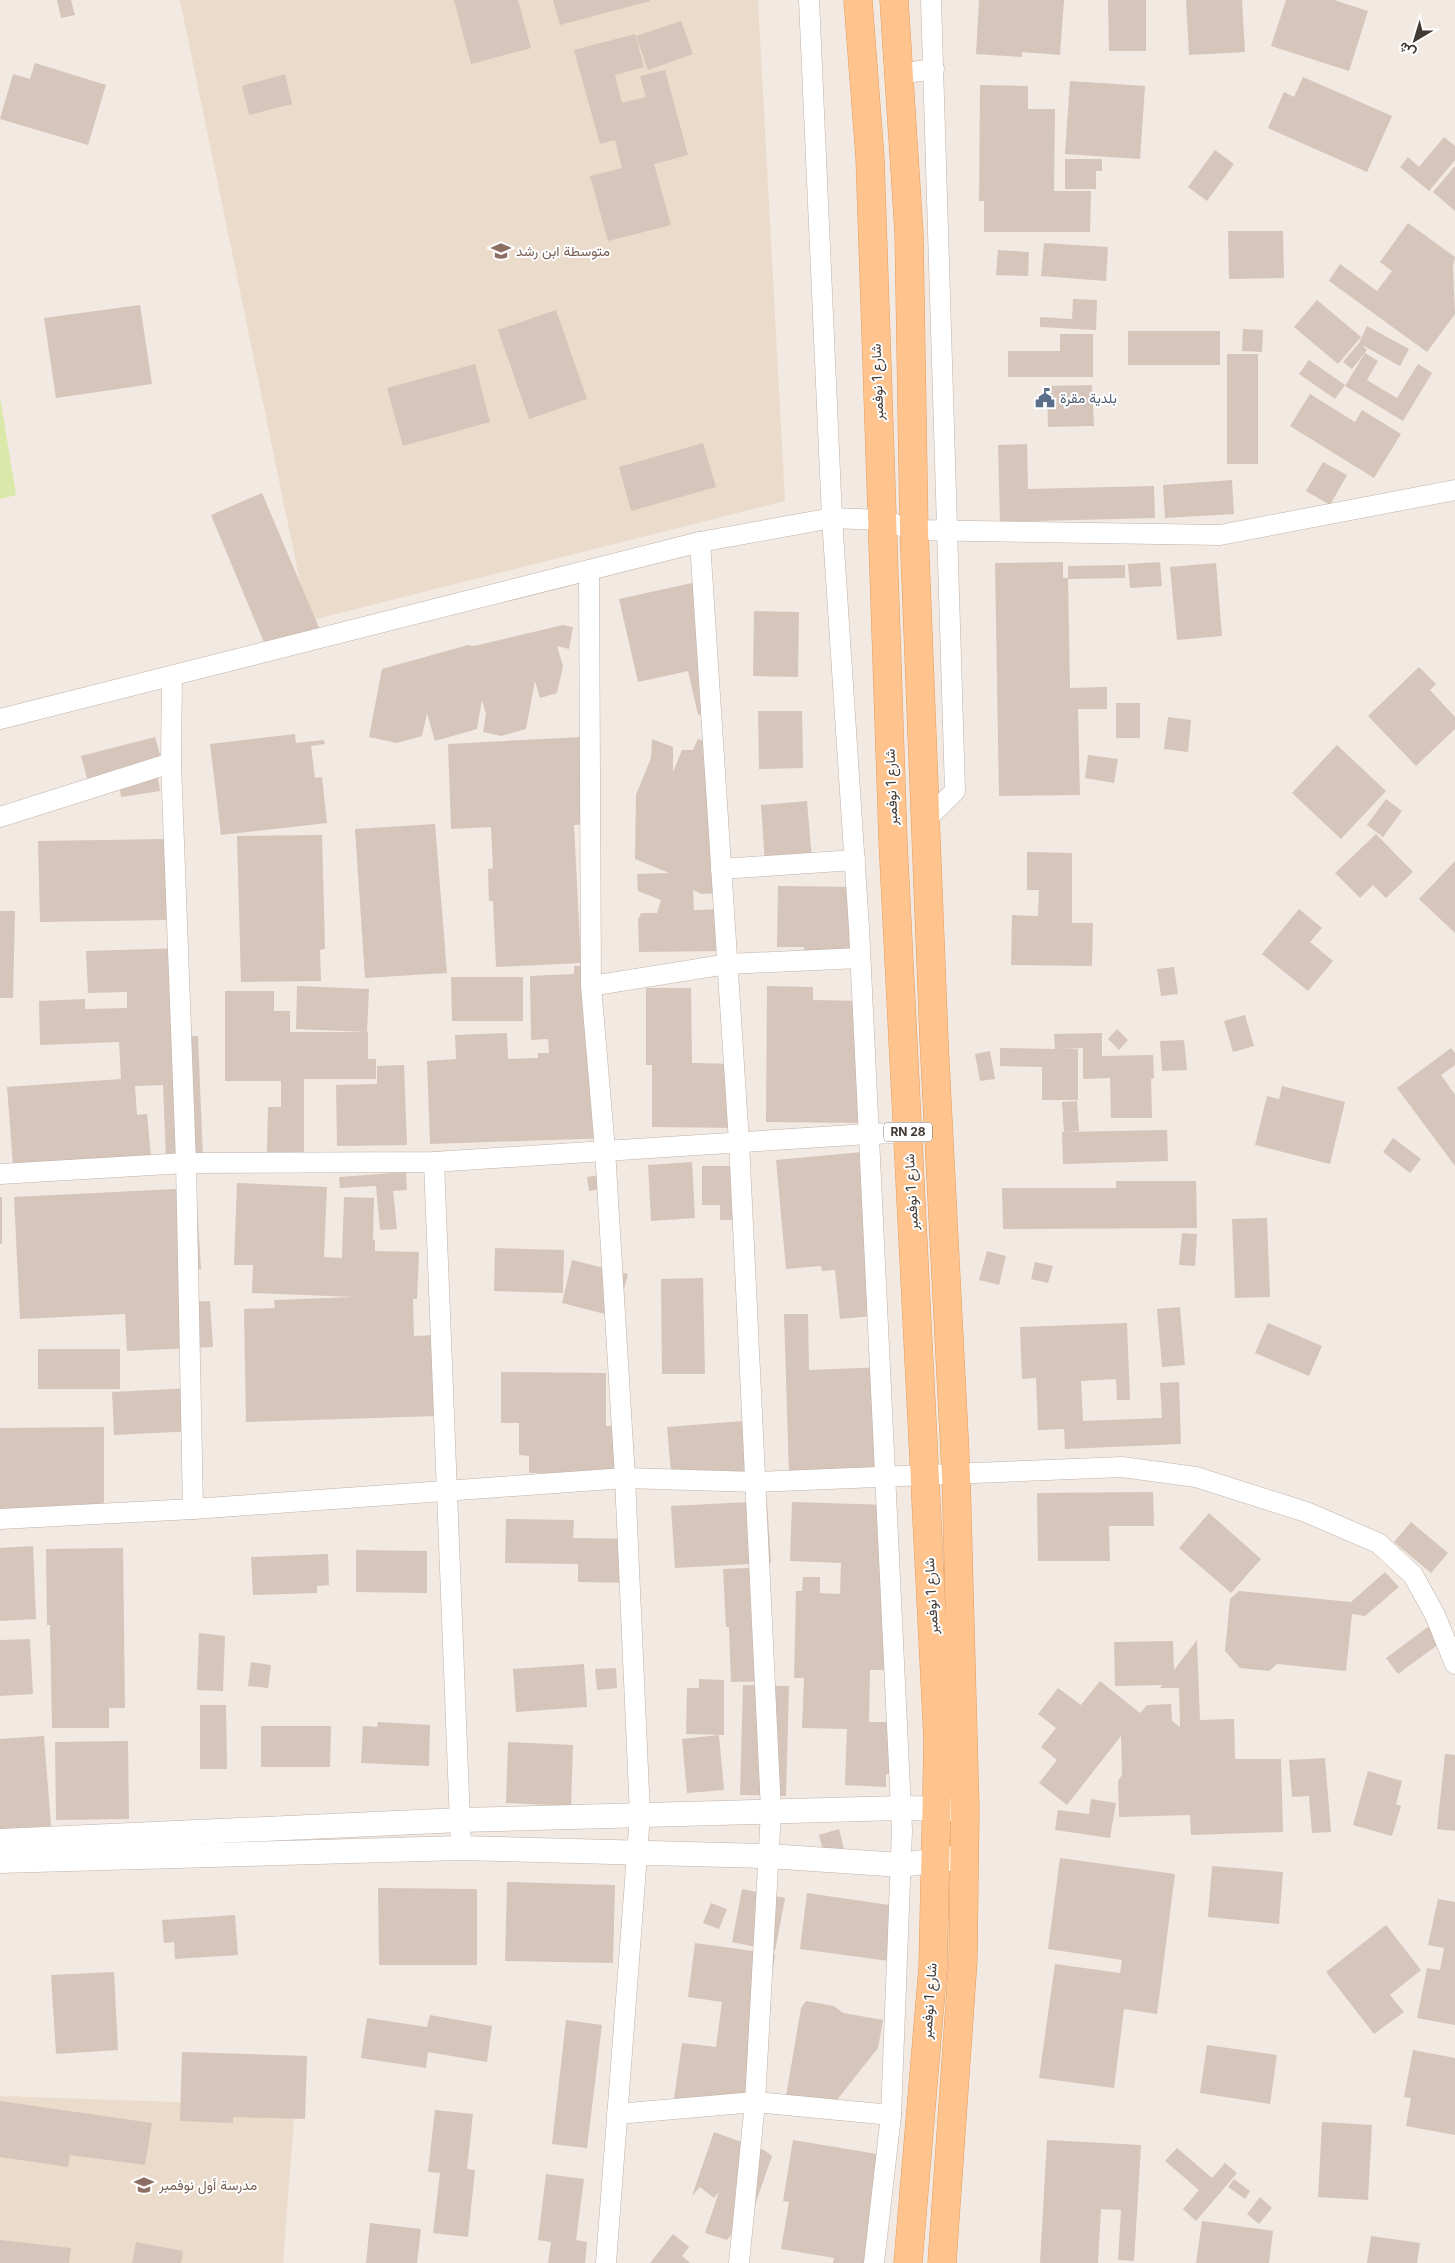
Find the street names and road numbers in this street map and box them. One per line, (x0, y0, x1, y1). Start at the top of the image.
street label: شارع 1 نوفمبر (867, 343, 889, 422)
street label: شارع 1 نوفمبر (881, 748, 903, 827)
road number: RN 28 (884, 1122, 932, 1142)
street label: شارع 1 نوفمبر (900, 1153, 924, 1232)
street label: شارع 1 نوفمبر (920, 1557, 944, 1636)
street label: شارع 1 نوفمبر (917, 1962, 943, 2041)

